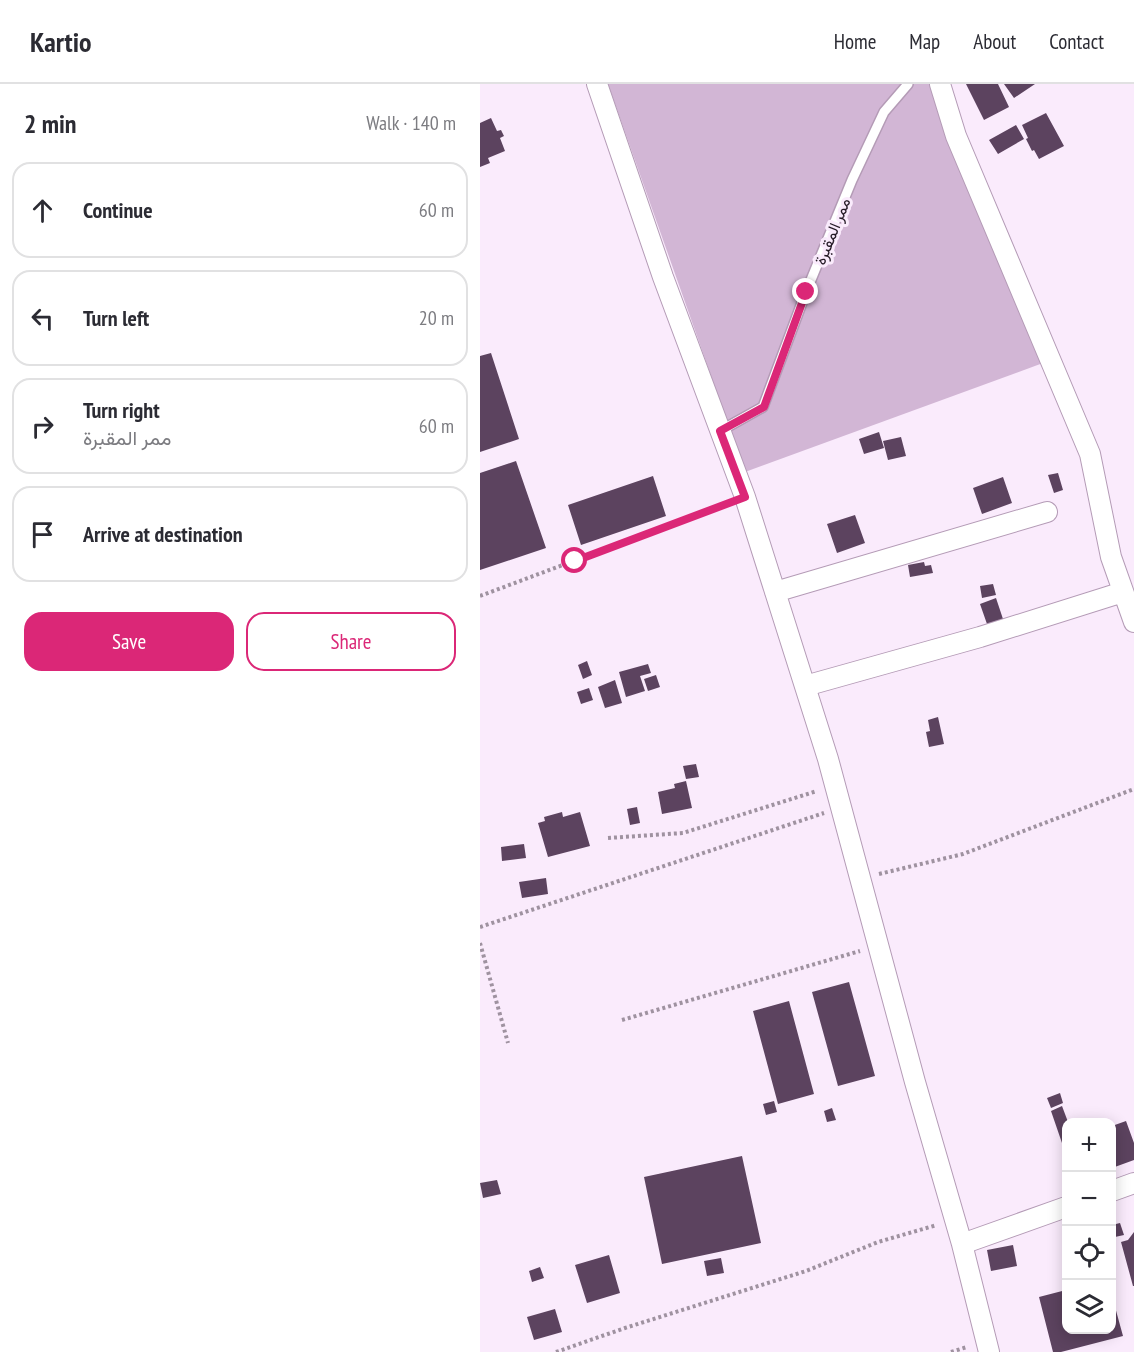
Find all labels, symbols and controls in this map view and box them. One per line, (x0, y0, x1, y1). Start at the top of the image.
text: Kartio (30, 23, 92, 60)
text: Home (834, 28, 876, 55)
text: Map (909, 28, 940, 55)
text: About (973, 28, 1016, 55)
text: Contact (1049, 28, 1104, 55)
text: 2 min (24, 107, 77, 140)
text: Walk · 140 m (366, 110, 456, 136)
icon: ahead (26, 194, 59, 227)
street label: ممر المقبرة (809, 194, 855, 268)
text: Continue (83, 196, 153, 224)
text: 60 m (419, 197, 454, 223)
route end (792, 278, 818, 304)
icon: left (26, 302, 59, 335)
text: Turn left (83, 304, 149, 332)
text: 20 m (419, 305, 454, 331)
text: Turn right (83, 396, 160, 424)
icon: right (26, 410, 59, 443)
text: 60 m (419, 413, 454, 439)
text: ممر المقبرة (83, 425, 171, 451)
icon: arrive (26, 518, 59, 551)
text: Arrive at destination (83, 520, 243, 548)
route start (561, 547, 587, 573)
button: Save (24, 612, 234, 671)
button: Share (246, 612, 456, 671)
map controls (1062, 1118, 1116, 1334)
button: + (1062, 1118, 1116, 1172)
button: − (1062, 1172, 1116, 1226)
button: locate (1062, 1226, 1116, 1280)
button: layers (1062, 1280, 1116, 1334)

